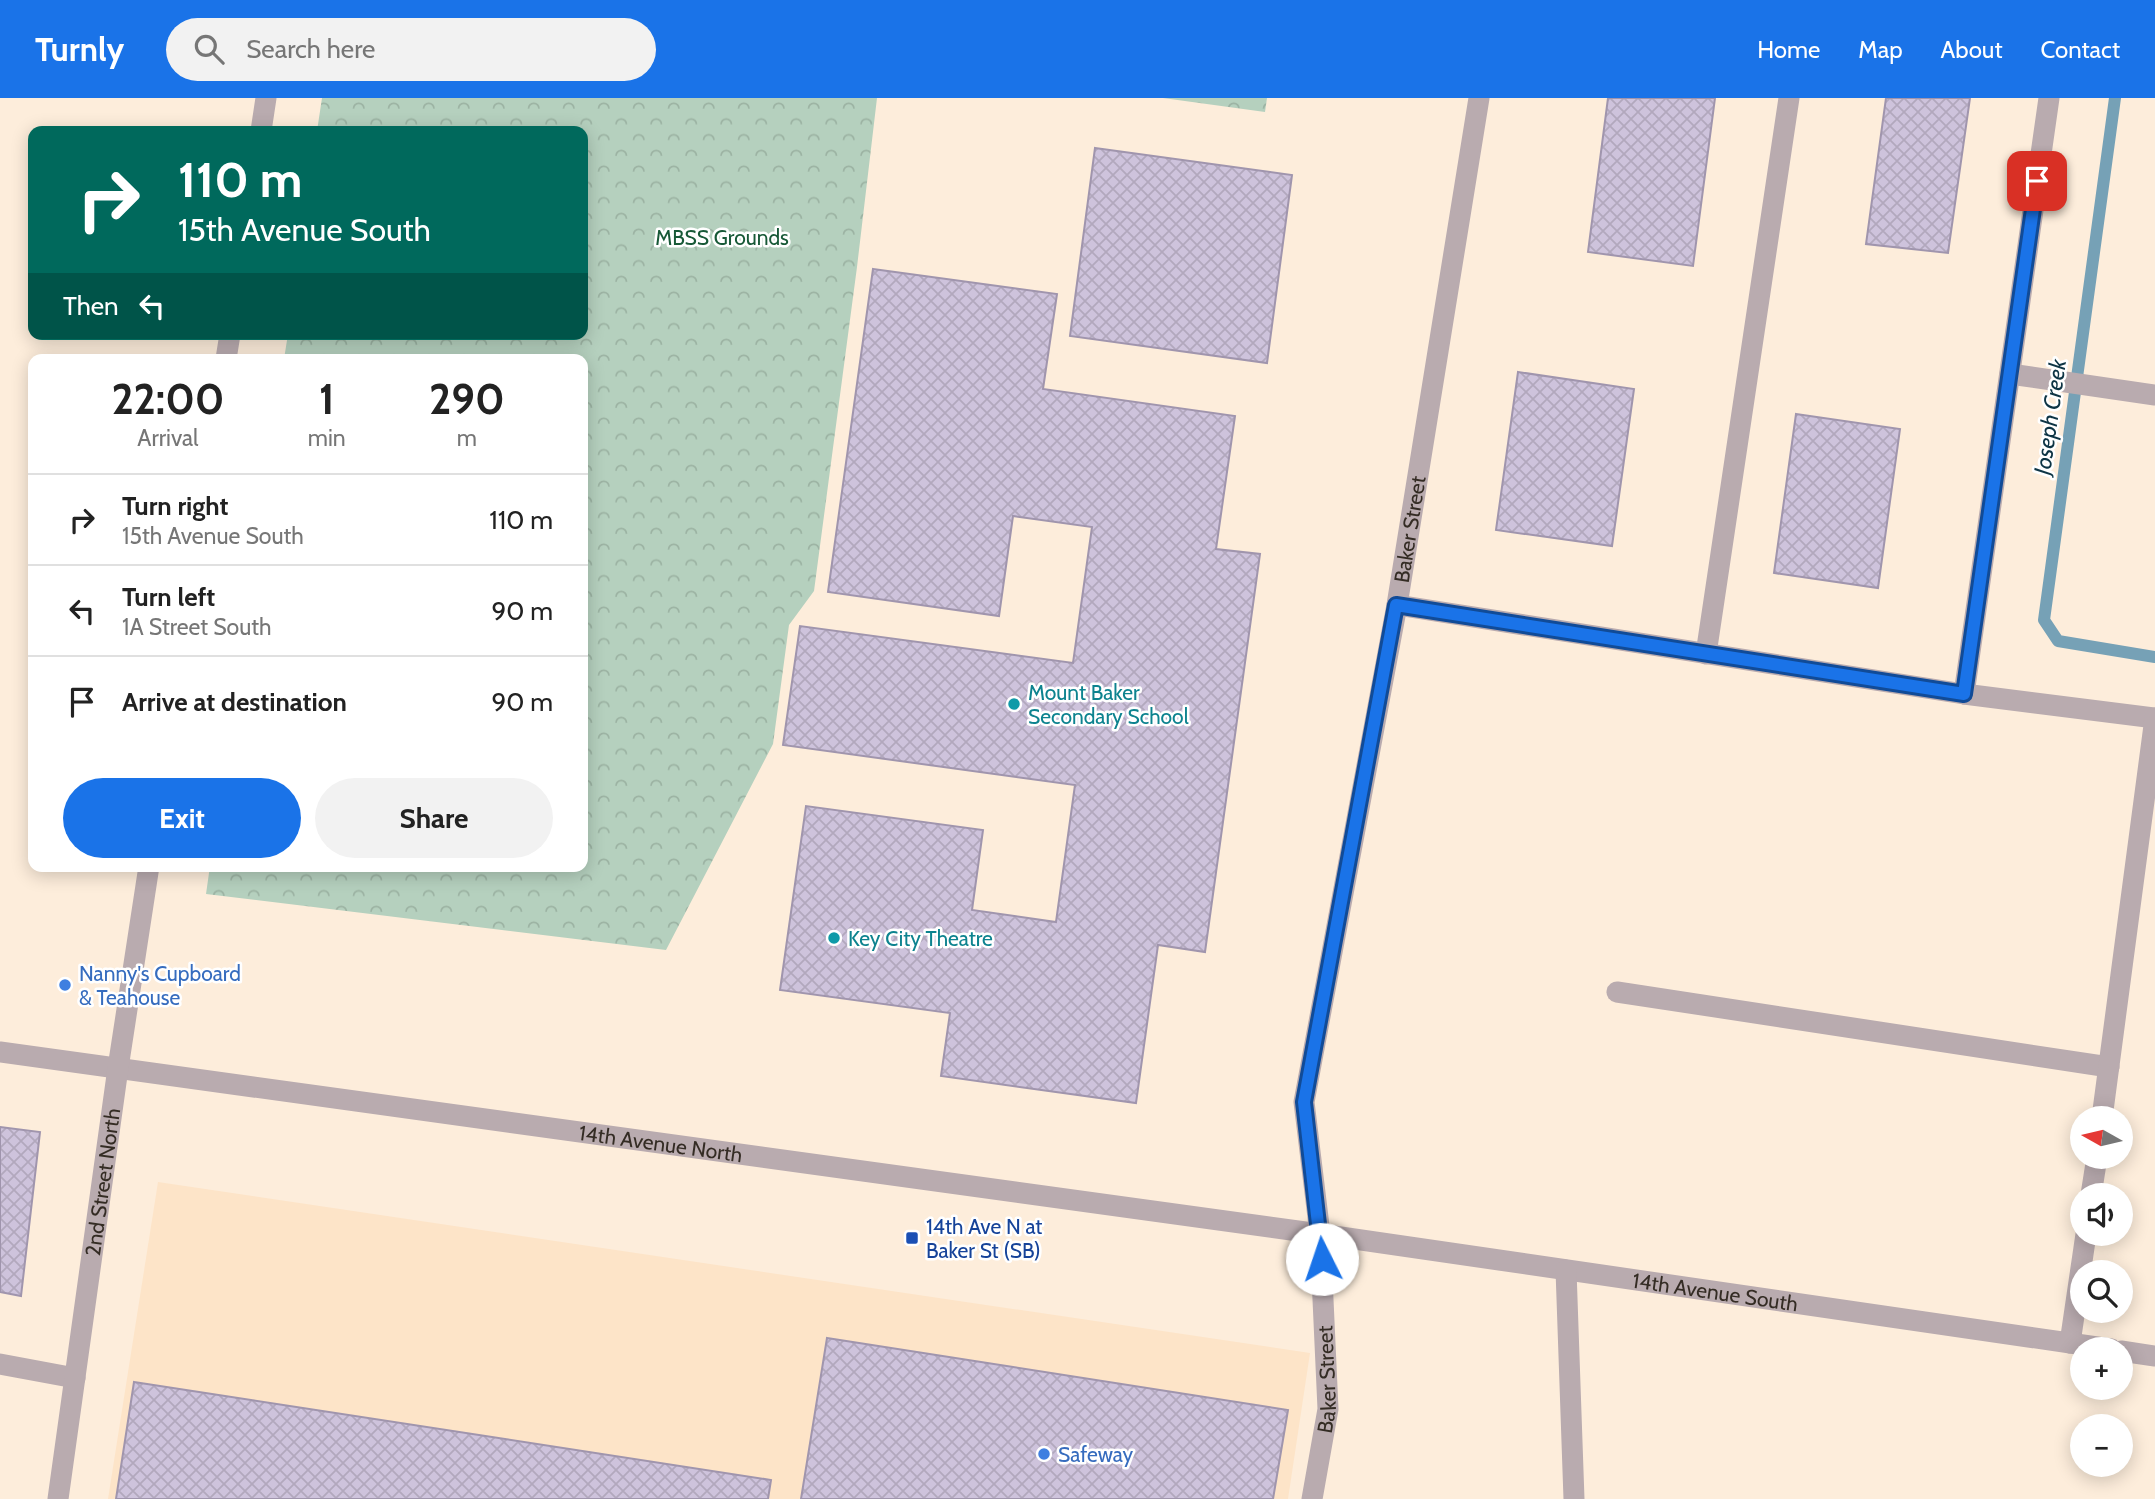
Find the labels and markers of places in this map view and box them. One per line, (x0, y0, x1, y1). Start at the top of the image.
pin (2007, 151, 2067, 211)
place label: Mount Baker Secondary School (1028, 680, 1189, 729)
marker: Mount Baker Secondary School (1006, 696, 1022, 712)
place label: Key City Theatre (848, 926, 993, 951)
marker: Key City Theatre (826, 930, 842, 946)
place label: Nanny's Cupboard & Teahouse (79, 961, 241, 1010)
marker: Nanny's Cupboard & Teahouse (57, 977, 73, 993)
place label: 14th Ave N at Baker St (SB) (926, 1214, 1042, 1263)
marker: 14th Ave N at Baker St (SB) (904, 1230, 920, 1246)
place label: Safeway (1058, 1442, 1134, 1467)
marker: Safeway (1036, 1446, 1052, 1462)

